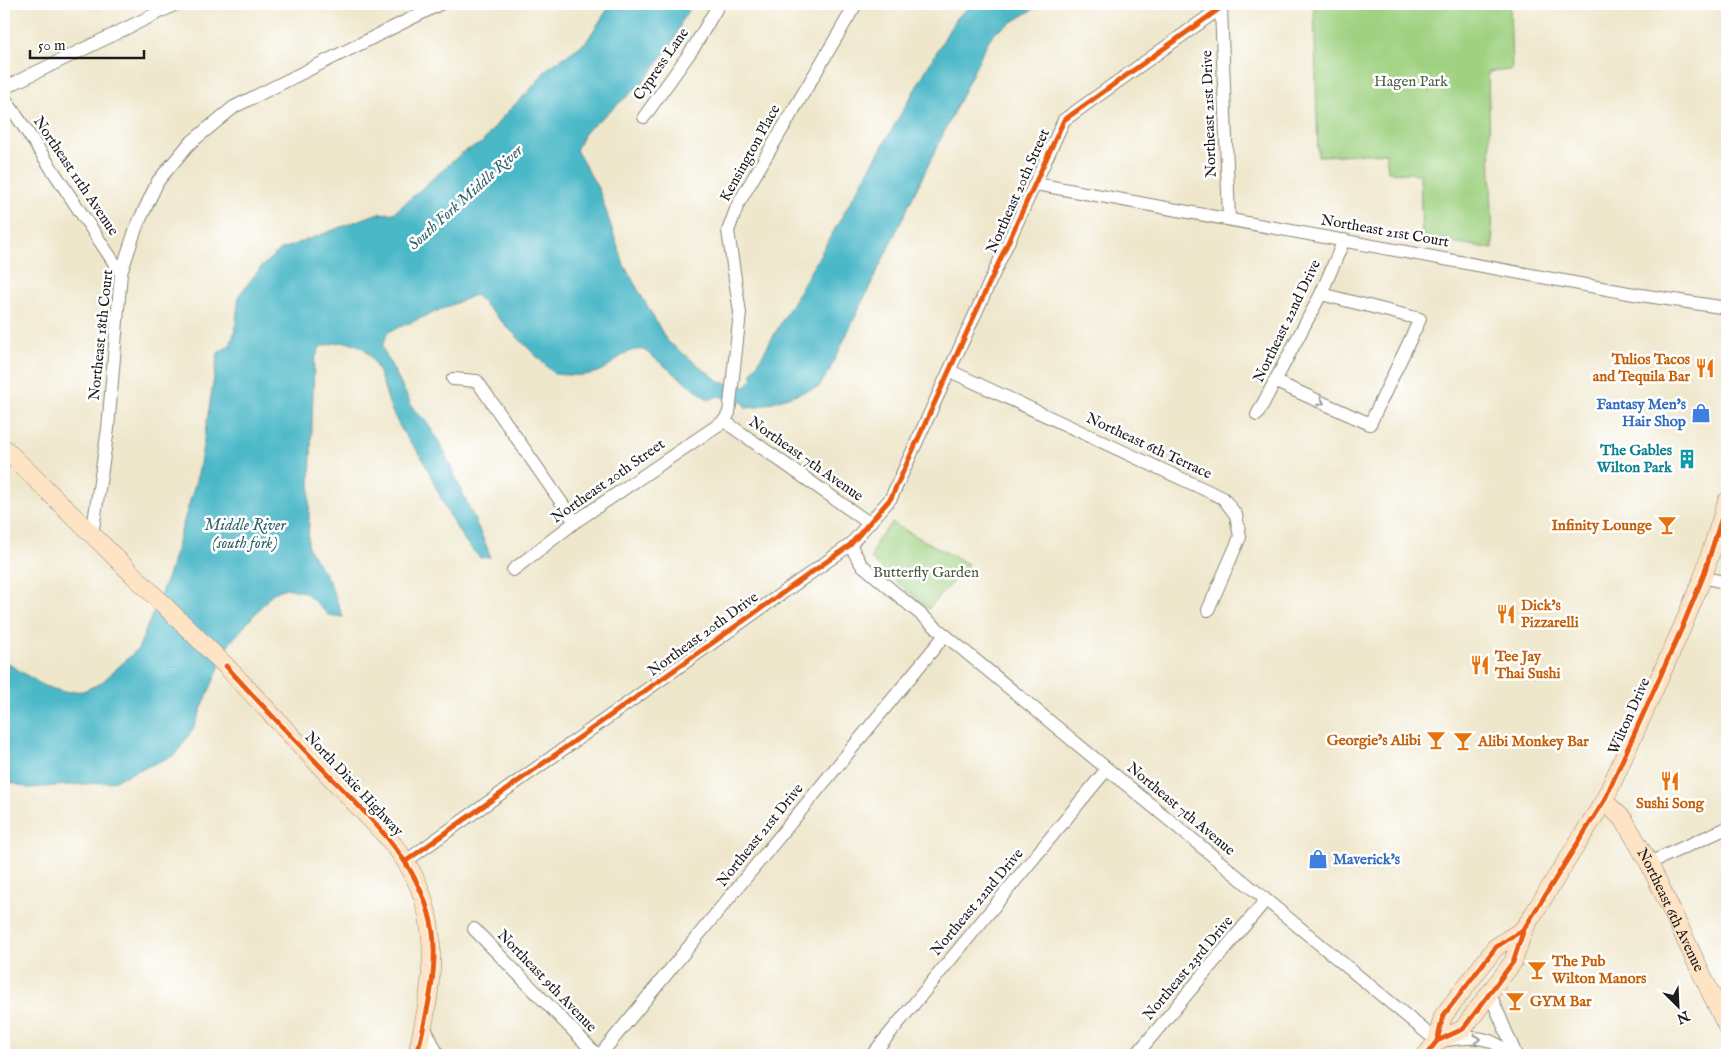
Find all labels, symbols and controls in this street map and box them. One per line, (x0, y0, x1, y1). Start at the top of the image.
street label: Cypress Lane (629, 24, 693, 104)
scale bar (30, 28, 144, 60)
text: 50 m (38, 36, 66, 55)
street label: Northeast 21st Drive (1197, 50, 1221, 178)
park label: Hagen Park (1374, 72, 1449, 91)
street label: Kensington Place (715, 101, 785, 205)
street label: Northeast 11th Avenue (29, 113, 123, 239)
street label: Northeast 20th Street (982, 126, 1054, 256)
water label: South Fork Middle River (404, 140, 529, 255)
street label: Northeast 21st Court (1319, 210, 1451, 252)
street label: Northeast 22nd Drive (1249, 256, 1325, 386)
street label: Northeast 18th Court (85, 269, 117, 401)
place label: Tulios Tacos and Tequila Bar (1593, 350, 1691, 386)
restaurant icon: Tulios Tacos and Tequila Bar (1694, 357, 1716, 379)
one-way arrow (1316, 395, 1325, 406)
place label: Fantasy Men's Hair Shop (1597, 395, 1687, 431)
shop icon: Fantasy Men's Hair Shop (1690, 402, 1712, 424)
street label: Northeast 6th Terrace (1083, 409, 1215, 483)
street label: Northeast 7th Avenue (745, 412, 867, 506)
street label: Northeast 20th Street (548, 435, 668, 527)
place label: The Gables Wilton Park (1596, 441, 1673, 477)
building icon: The Gables Wilton Park (1676, 448, 1698, 470)
bar icon: Infinity Lounge (1656, 514, 1678, 536)
water label: Middle River (south fork) (204, 516, 287, 554)
place label: Infinity Lounge (1551, 516, 1652, 535)
park label: Butterfly Garden (873, 563, 979, 582)
street label: Northeast 20th Drive (644, 587, 762, 680)
place label: Dick's Pizzarelli (1521, 596, 1579, 632)
restaurant icon: Dick's Pizzarelli (1495, 603, 1517, 625)
place label: Tee Jay Thai Sushi (1494, 647, 1560, 683)
restaurant icon: Tee Jay Thai Sushi (1469, 654, 1491, 676)
street label: Wilton Drive (1604, 675, 1654, 757)
street label: North Dixie Highway (301, 728, 408, 841)
bar icon: Georgie’s Alibi (1425, 729, 1447, 751)
bar icon: Alibi Monkey Bar (1452, 730, 1474, 752)
place label: Georgie’s Alibi (1327, 731, 1421, 750)
place label: Alibi Monkey Bar (1477, 732, 1589, 751)
street label: Northeast 7th Avenue (1123, 758, 1239, 860)
restaurant icon: Sushi Song (1659, 770, 1681, 792)
street label: Northeast 21st Drive (712, 779, 808, 891)
place label: Sushi Song (1636, 794, 1705, 813)
street label: Northeast 22nd Drive (926, 844, 1028, 960)
street label: Northeast 6th Avenue (1633, 845, 1709, 975)
shop icon: Maverick's (1307, 848, 1329, 870)
place label: Maverick's (1333, 850, 1401, 869)
street label: Northeast 23rd Drive (1139, 912, 1237, 1024)
street label: Northeast 9th Avenue (493, 926, 601, 1036)
place label: The Pub Wilton Manors (1551, 952, 1647, 988)
bar icon: The Pub Wilton Manors (1526, 959, 1548, 981)
north arrow (1654, 982, 1704, 1032)
bar icon: GYM Bar (1504, 990, 1526, 1012)
place label: GYM Bar (1530, 992, 1592, 1011)
text: N (1674, 1006, 1693, 1028)
one-way arrow (1473, 1034, 1481, 1044)

